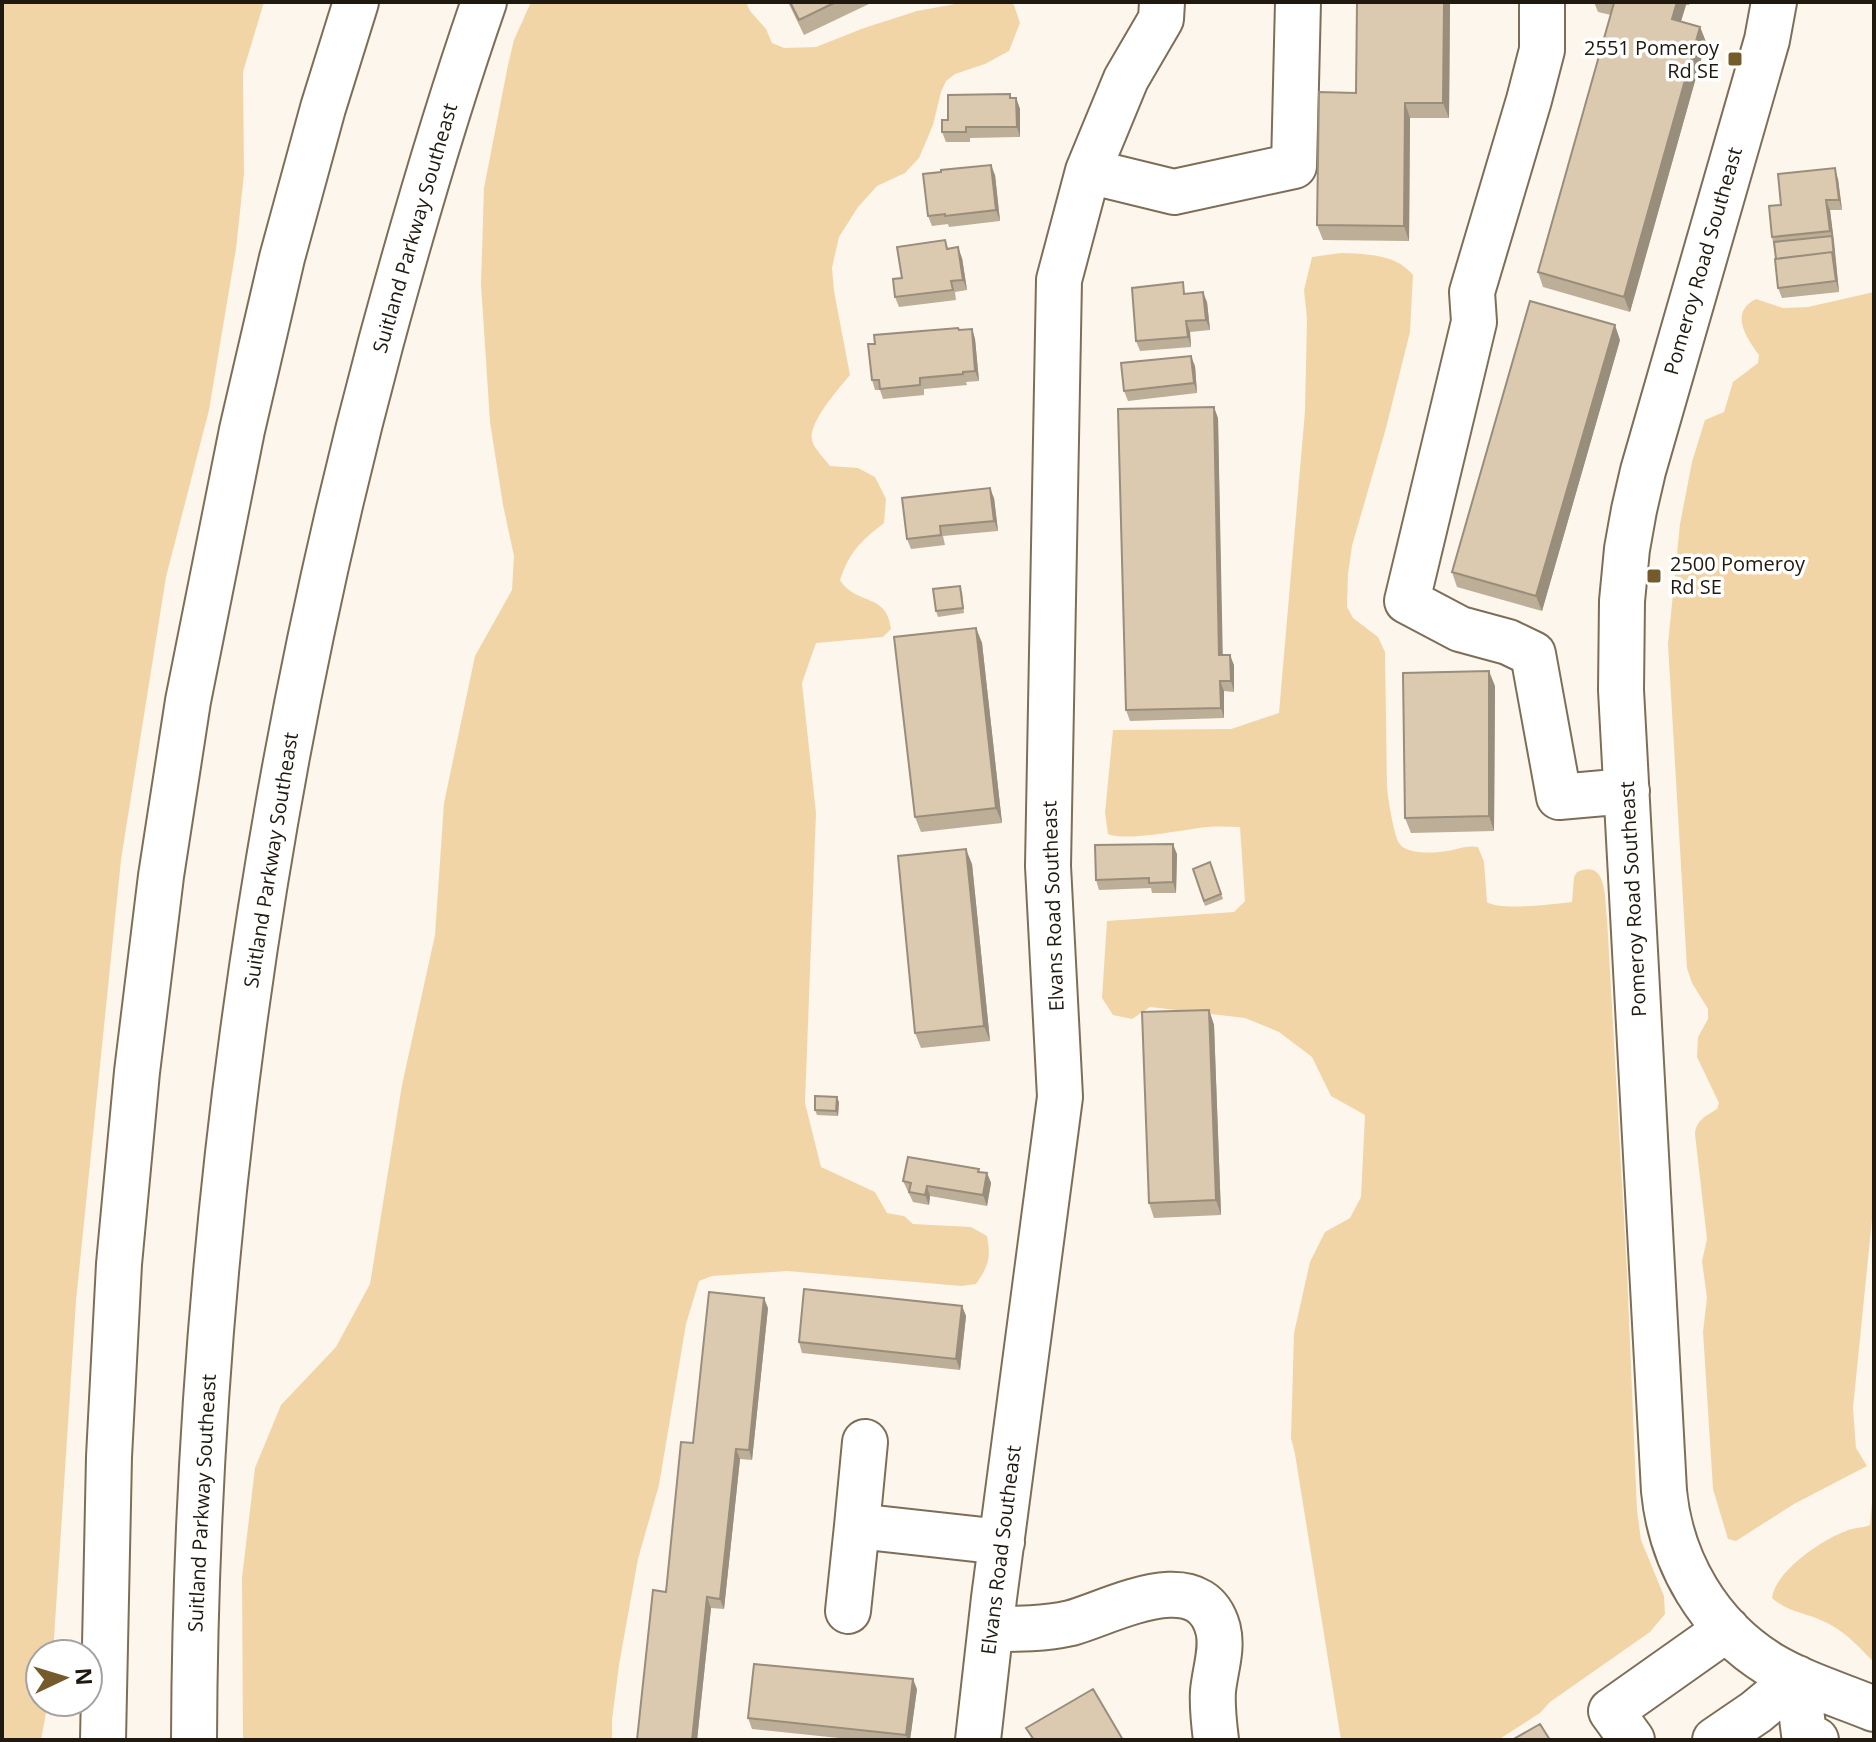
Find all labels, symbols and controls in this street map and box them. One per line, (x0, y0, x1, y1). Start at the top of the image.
place label: 2551 Pomeroy Rd SE (1584, 34, 1720, 84)
marker: 2551 Pomeroy Rd SE (1726, 50, 1744, 68)
street label: Suitland Parkway Southeast (366, 100, 463, 356)
street label: Pomeroy Road Southeast (1657, 144, 1748, 378)
place label: 2500 Pomeroy Rd SE (1670, 550, 1806, 600)
marker: 2500 Pomeroy Rd SE (1645, 567, 1663, 585)
street label: Suitland Parkway Southeast (237, 730, 304, 990)
street label: Pomeroy Road Southeast (1613, 781, 1652, 1017)
street label: Elvans Road Southeast (1035, 800, 1070, 1012)
street label: Suitland Parkway Southeast (181, 1373, 222, 1633)
street label: Elvans Road Southeast (974, 1444, 1027, 1656)
north arrow (24, 1638, 104, 1718)
text: N (69, 1667, 101, 1687)

